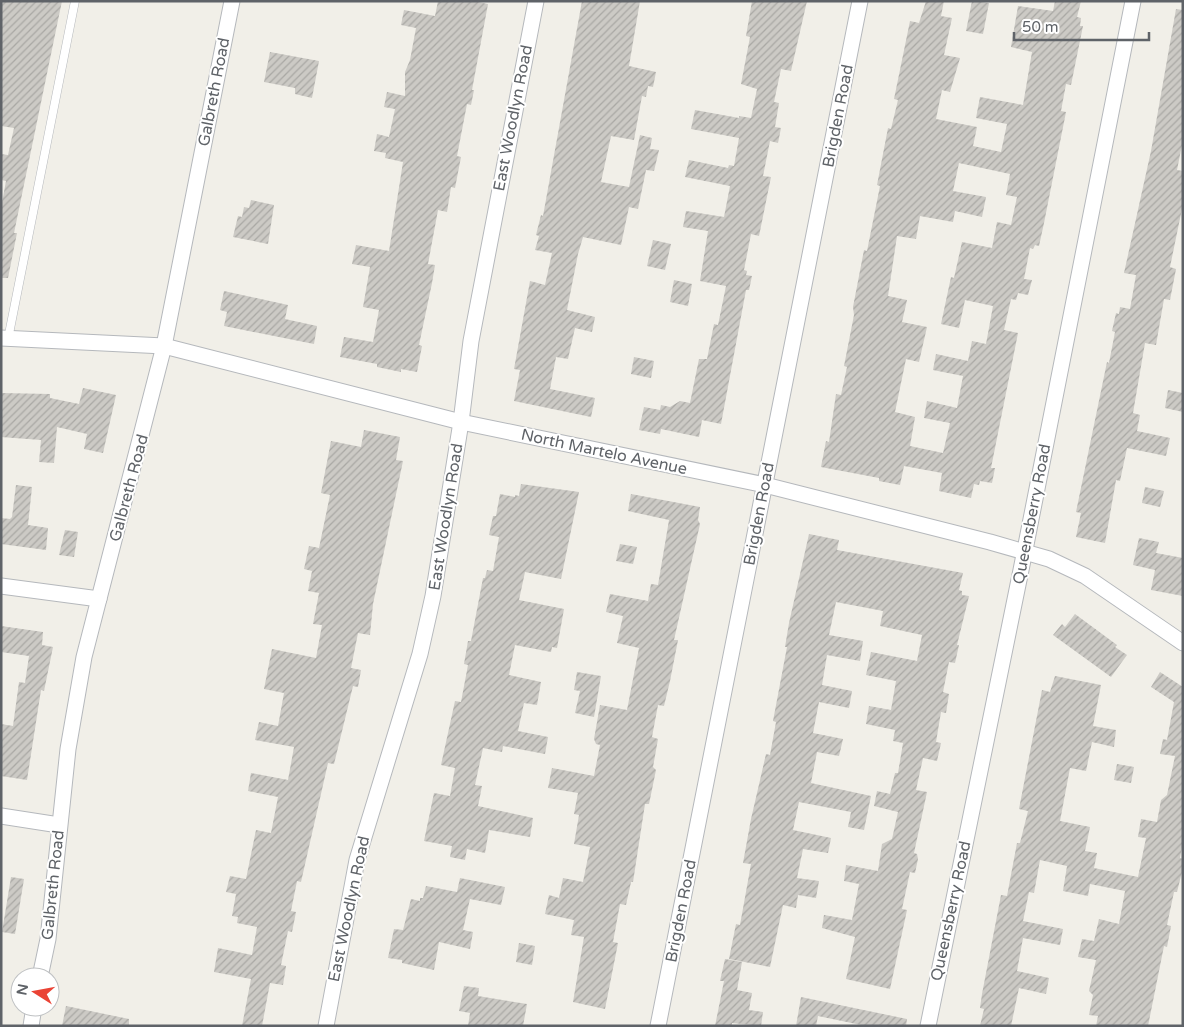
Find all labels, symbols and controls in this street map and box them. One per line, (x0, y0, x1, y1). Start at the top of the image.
scale bar (1014, 10, 1149, 42)
text: 50 m (1022, 18, 1059, 36)
street label: Galbreth Road (194, 36, 234, 148)
street label: East Woodlyn Road (489, 43, 537, 193)
street label: Brigden Road (818, 63, 858, 169)
street label: North Martelo Avenue (519, 425, 689, 479)
street label: Galbreth Road (105, 432, 153, 544)
street label: East Woodlyn Road (424, 442, 468, 592)
street label: Queensberry Road (1009, 442, 1055, 586)
street label: Brigden Road (739, 461, 779, 567)
street label: Galbreth Road (37, 829, 69, 941)
street label: East Woodlyn Road (324, 834, 374, 984)
street label: Queensberry Road (926, 839, 976, 983)
street label: Brigden Road (661, 858, 701, 964)
north arrow (10, 967, 60, 1017)
text: N (13, 982, 32, 997)

